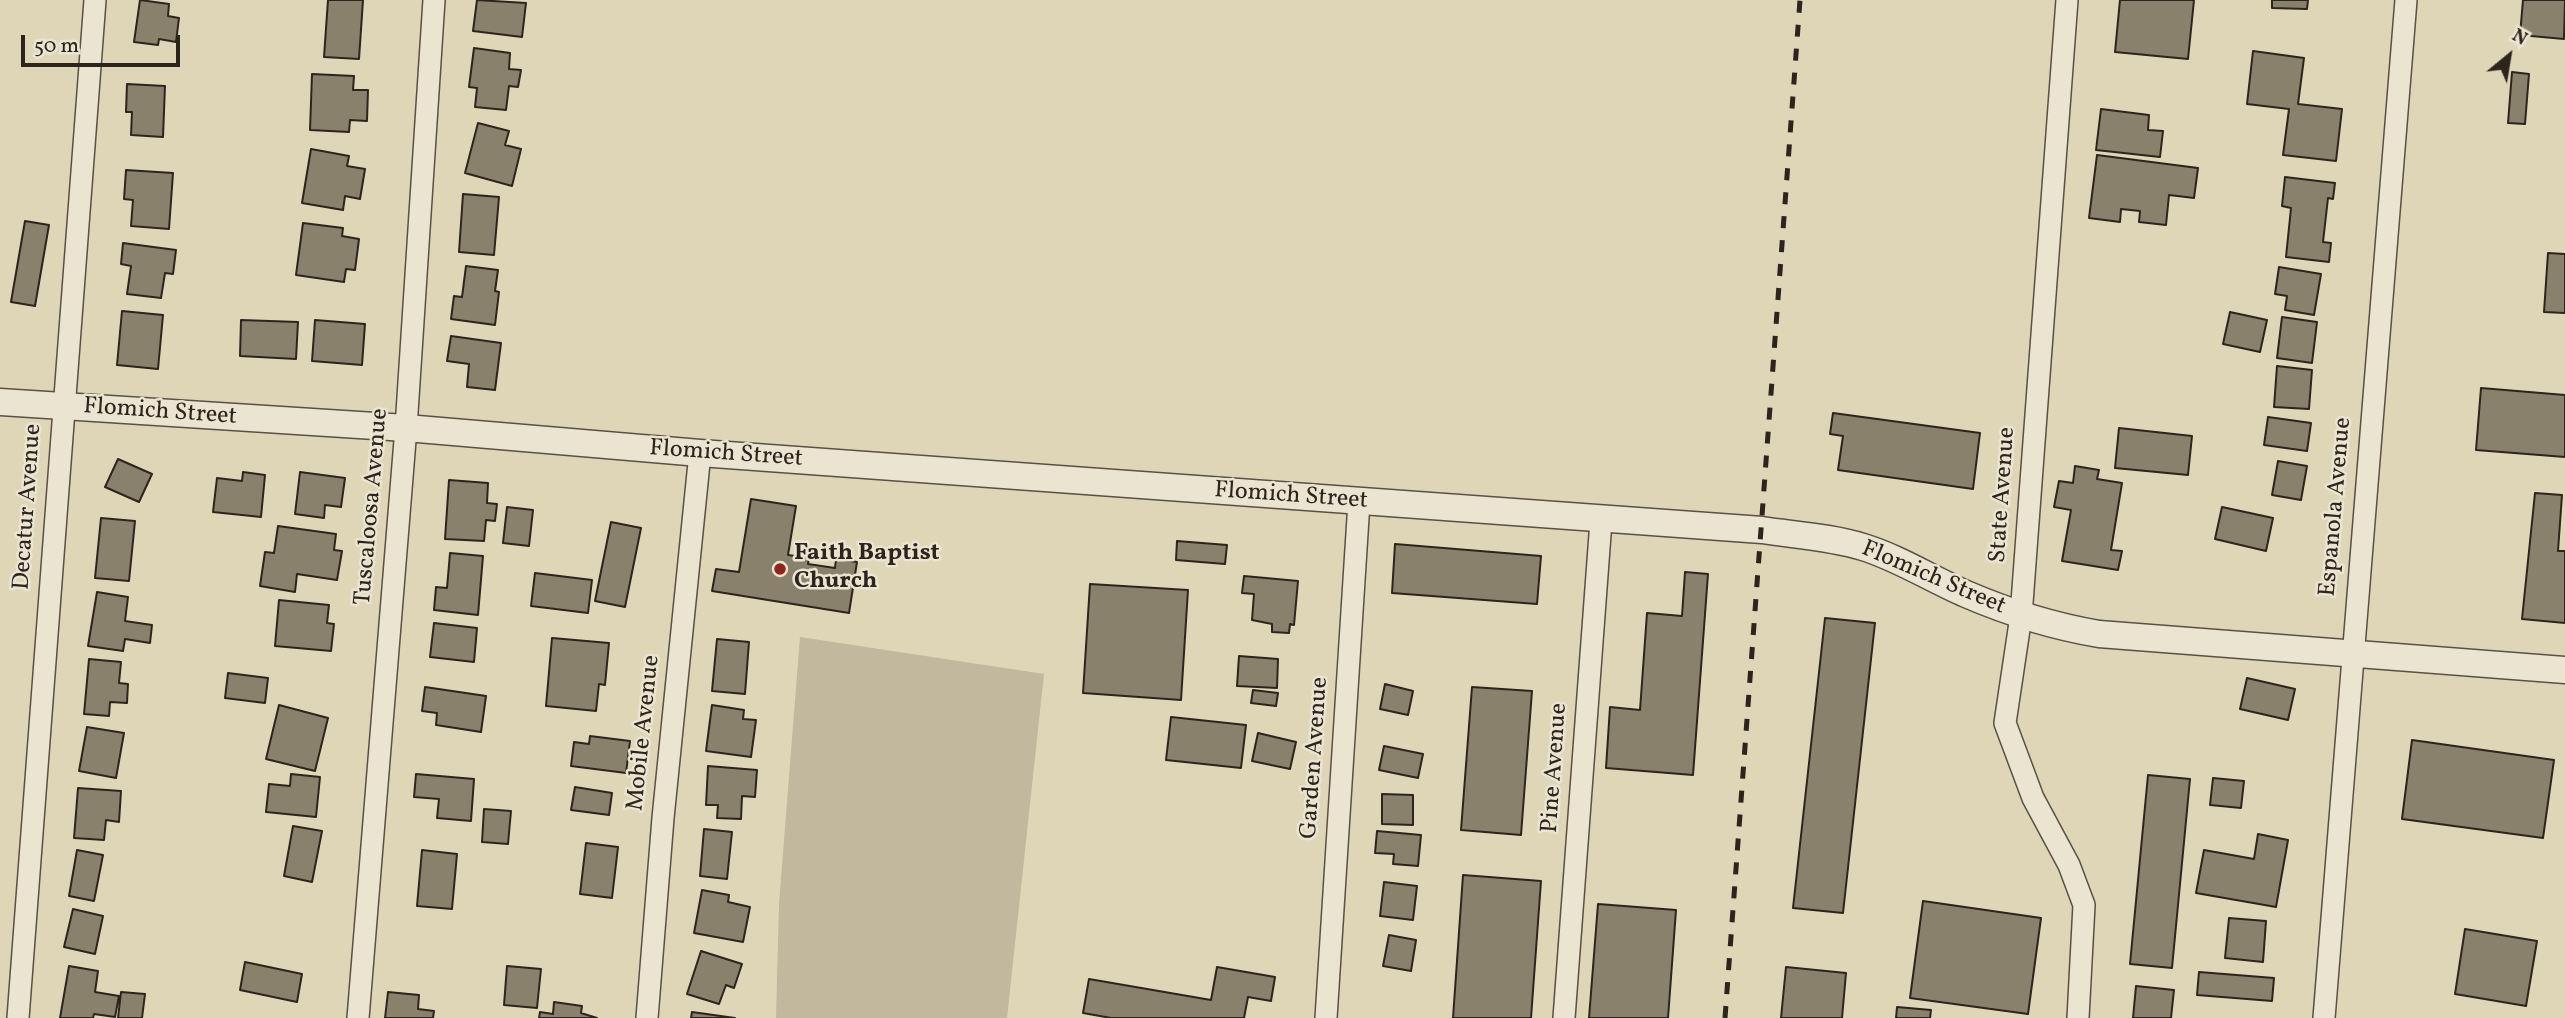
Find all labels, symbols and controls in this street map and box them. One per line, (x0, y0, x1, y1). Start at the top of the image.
scale bar (24, 21, 184, 65)
north arrow (2474, 21, 2544, 91)
text: N (2507, 23, 2532, 53)
text: 50 m (34, 32, 79, 61)
street label: Flomich Street (82, 393, 238, 433)
street label: Tuscaloosa Avenue (350, 407, 396, 607)
street label: Espanola Avenue (2315, 416, 2359, 598)
street label: Decatur Avenue (9, 423, 49, 591)
street label: State Avenue (1985, 426, 2023, 564)
street label: Flomich Street (648, 435, 804, 475)
street label: Flomich Street (1213, 477, 1369, 517)
street label: Flomich Street (1856, 536, 2010, 622)
place label: Faith Baptist Church (794, 541, 940, 597)
marker: Faith Baptist Church (772, 561, 788, 577)
street label: Mobile Avenue (622, 654, 668, 812)
street label: Garden Avenue (1296, 676, 1336, 840)
street label: Pine Avenue (1537, 702, 1575, 834)

